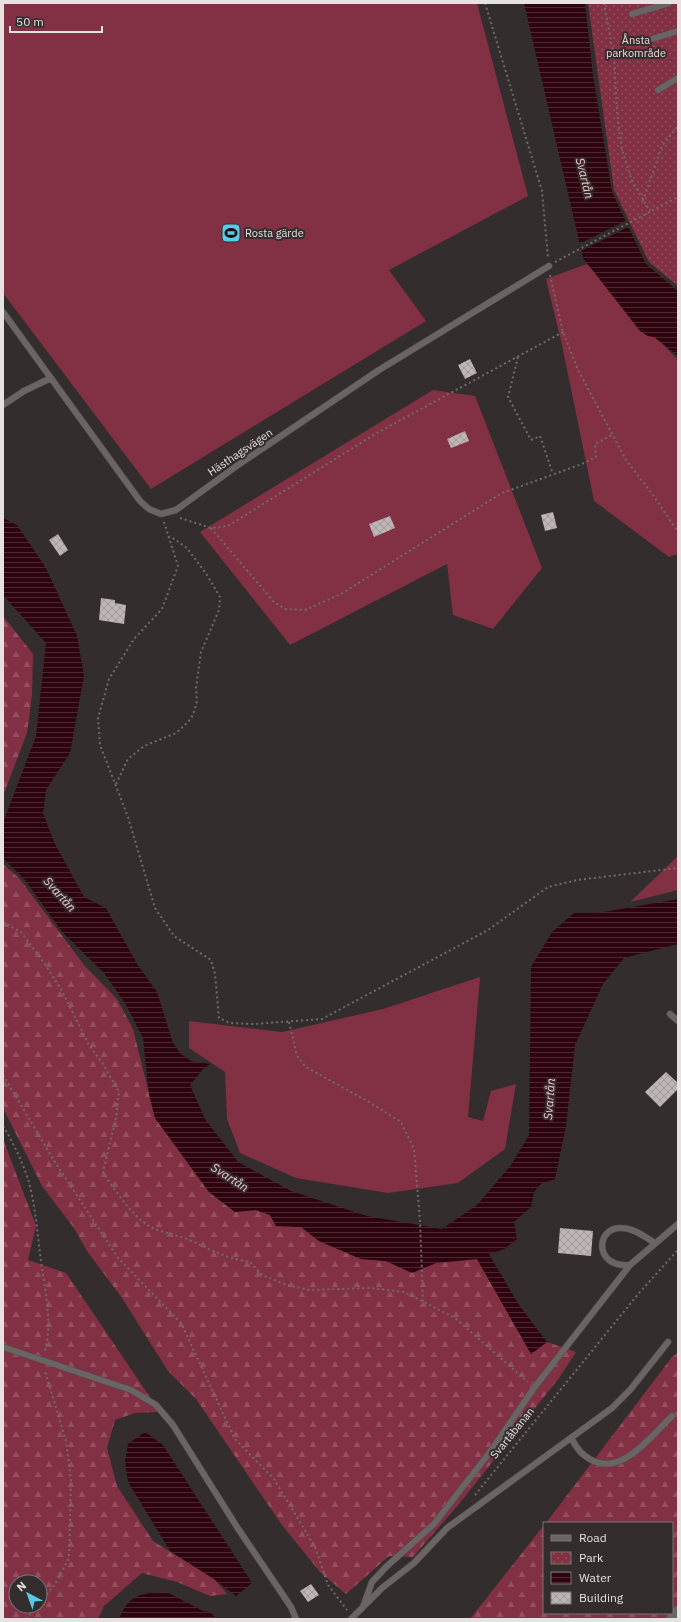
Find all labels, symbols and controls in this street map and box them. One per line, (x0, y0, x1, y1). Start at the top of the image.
scale bar (10, 8, 102, 34)
text: 50 m (16, 14, 44, 29)
park label: Ånsta parkområde (606, 33, 666, 60)
water label: Svartån (573, 156, 597, 200)
sports icon: Rosta gärde (220, 222, 242, 244)
place label: Rosta gärde (245, 226, 304, 240)
street label: Hästhagsvägen (205, 425, 275, 479)
water label: Svartån (41, 874, 80, 915)
water label: Svartån (540, 1078, 558, 1120)
water label: Svartån (208, 1159, 252, 1195)
street label: Svartåbanan (487, 1404, 537, 1462)
legend (543, 1522, 673, 1614)
text: Road (579, 1530, 607, 1545)
text: Park (579, 1550, 604, 1565)
text: Water (579, 1570, 612, 1585)
north arrow (8, 1574, 48, 1614)
text: N (14, 1579, 29, 1594)
text: Building (579, 1590, 624, 1605)

